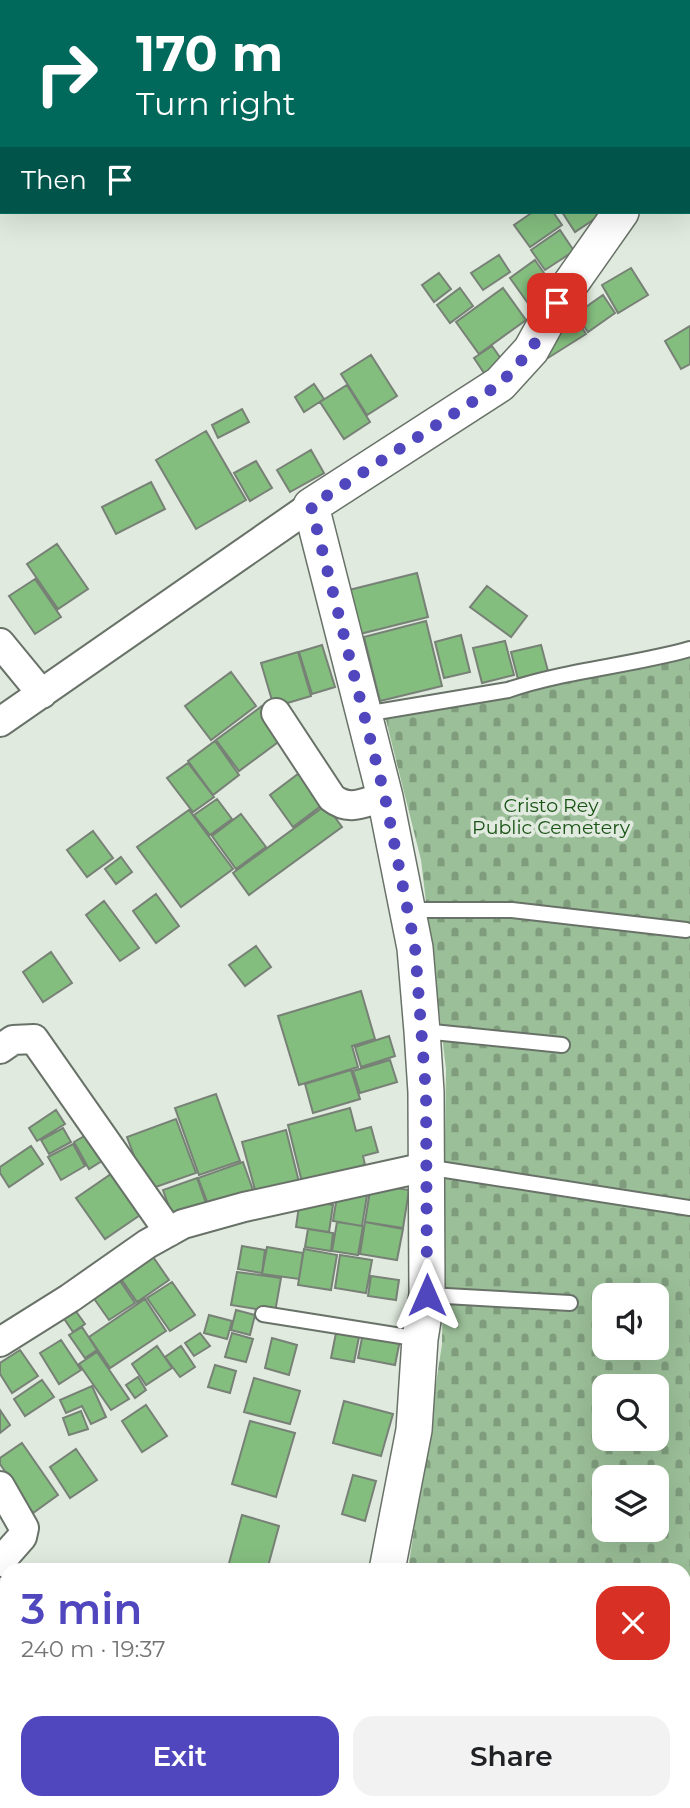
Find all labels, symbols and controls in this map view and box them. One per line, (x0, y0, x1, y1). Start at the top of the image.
text: 170 m (136, 24, 283, 83)
icon: right (21, 28, 112, 119)
text: Turn right (136, 84, 296, 123)
icon: arrive (101, 161, 139, 199)
text: Then (21, 164, 87, 196)
pin (527, 273, 587, 333)
icon: arrive (538, 284, 576, 322)
park label: Cristo Rey Public Cemetery (472, 794, 631, 839)
position arrow (390, 1258, 464, 1332)
map controls (592, 1283, 669, 1542)
button: sound (592, 1283, 669, 1360)
button: search (592, 1374, 669, 1451)
button: layers (592, 1465, 669, 1542)
text: 3 min (21, 1583, 142, 1635)
button: close (596, 1586, 670, 1660)
text: 240 m · 19:37 (21, 1635, 166, 1663)
button: Exit (21, 1716, 339, 1796)
button: Share (353, 1716, 670, 1796)

